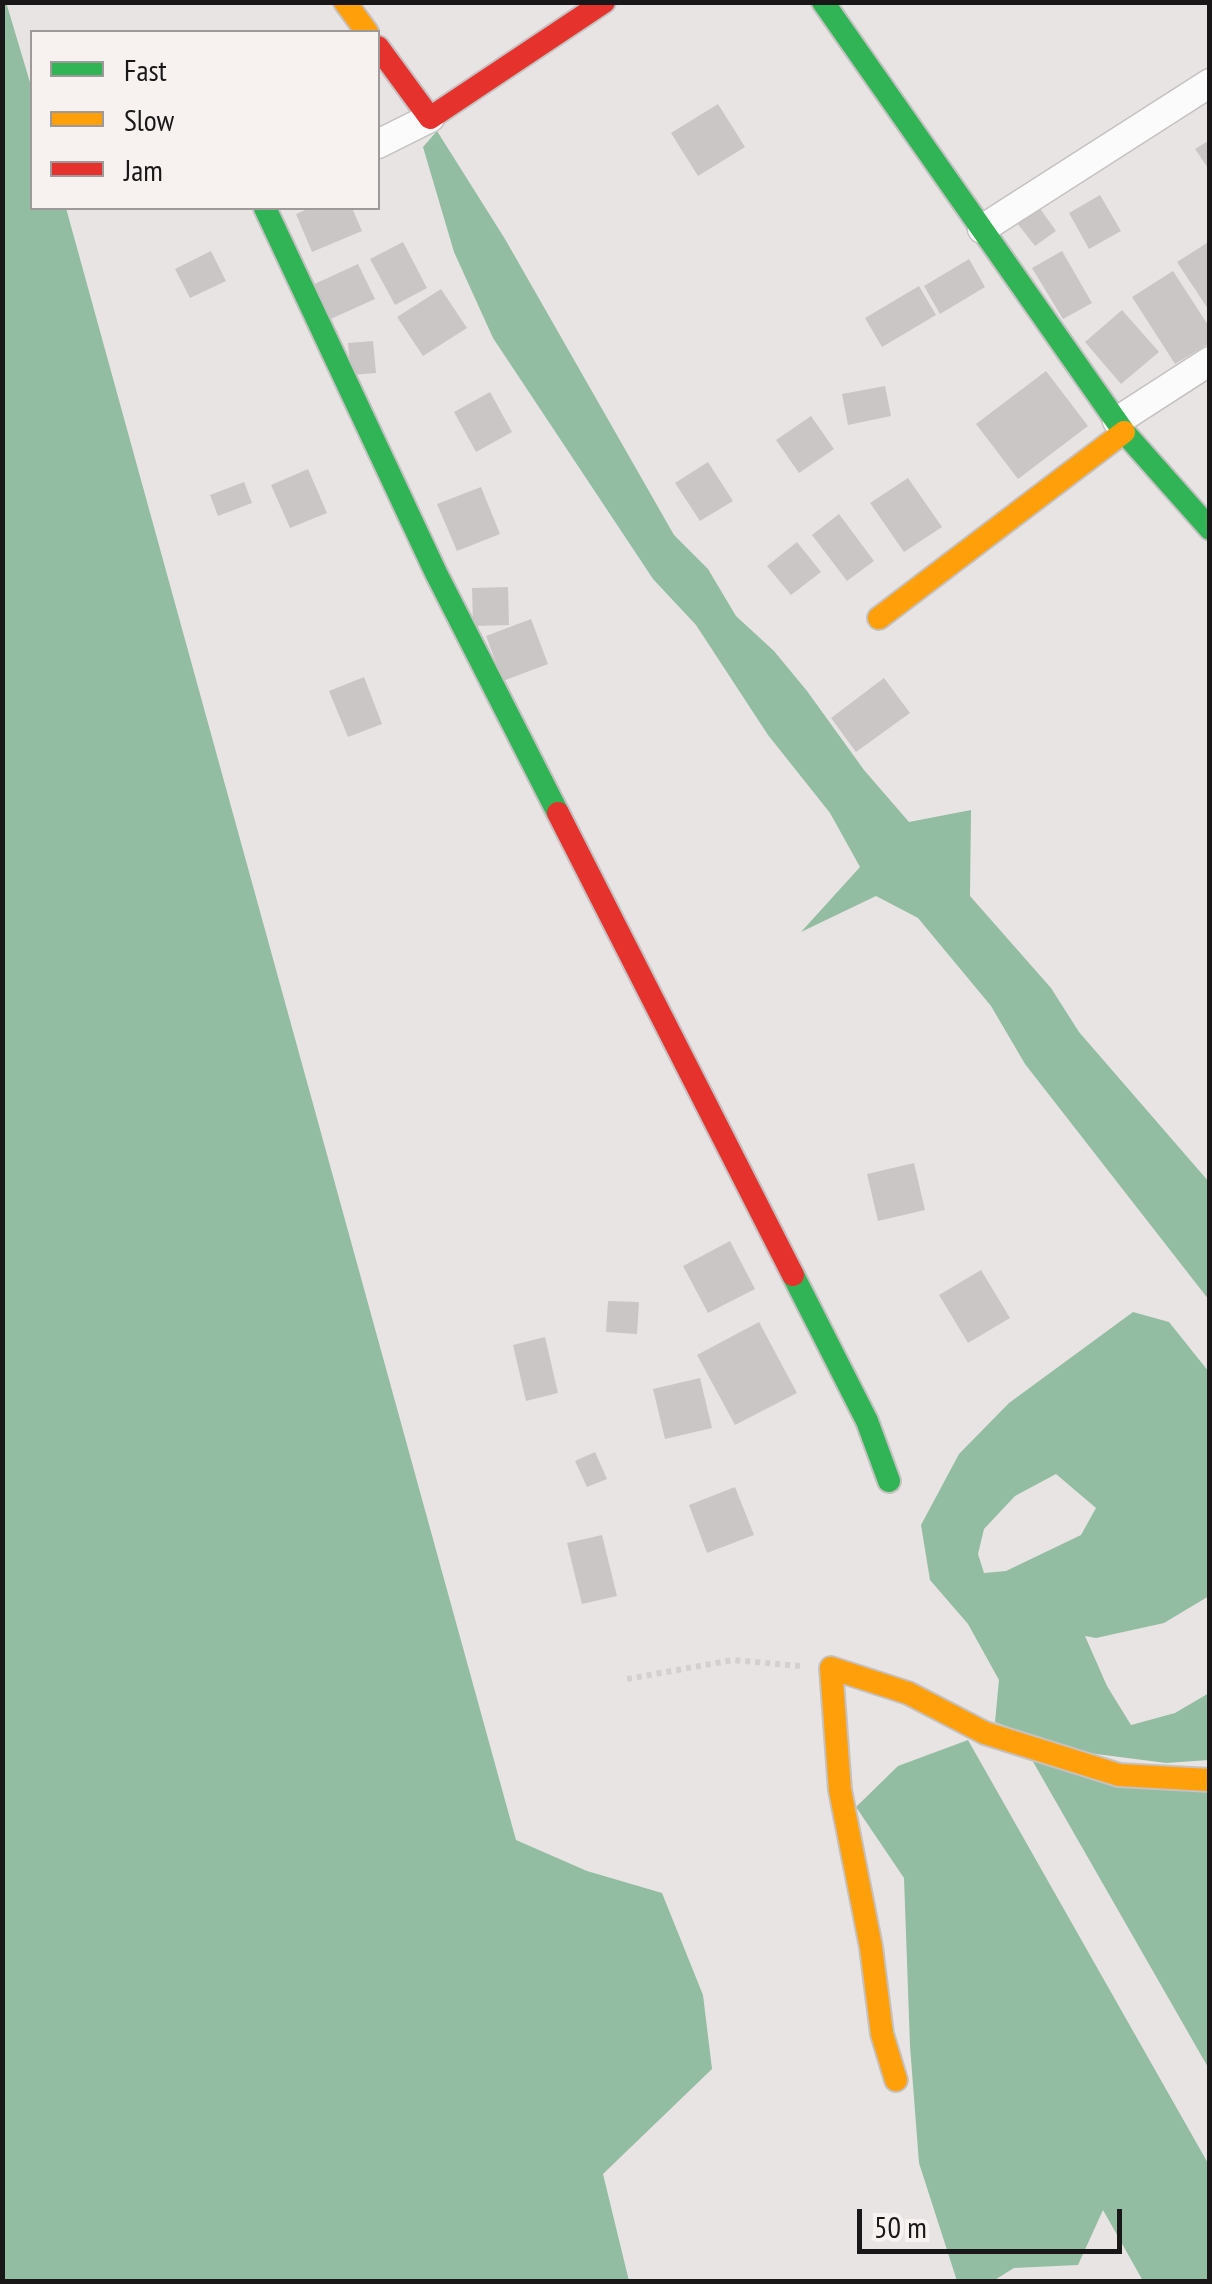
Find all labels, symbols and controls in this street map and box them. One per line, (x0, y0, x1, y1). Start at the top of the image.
legend (30, 30, 380, 210)
text: Fast (124, 50, 167, 89)
text: Slow (124, 100, 174, 139)
text: Jam (124, 150, 163, 189)
scale bar (862, 2189, 1127, 2251)
text: 50 m (874, 2207, 927, 2246)

